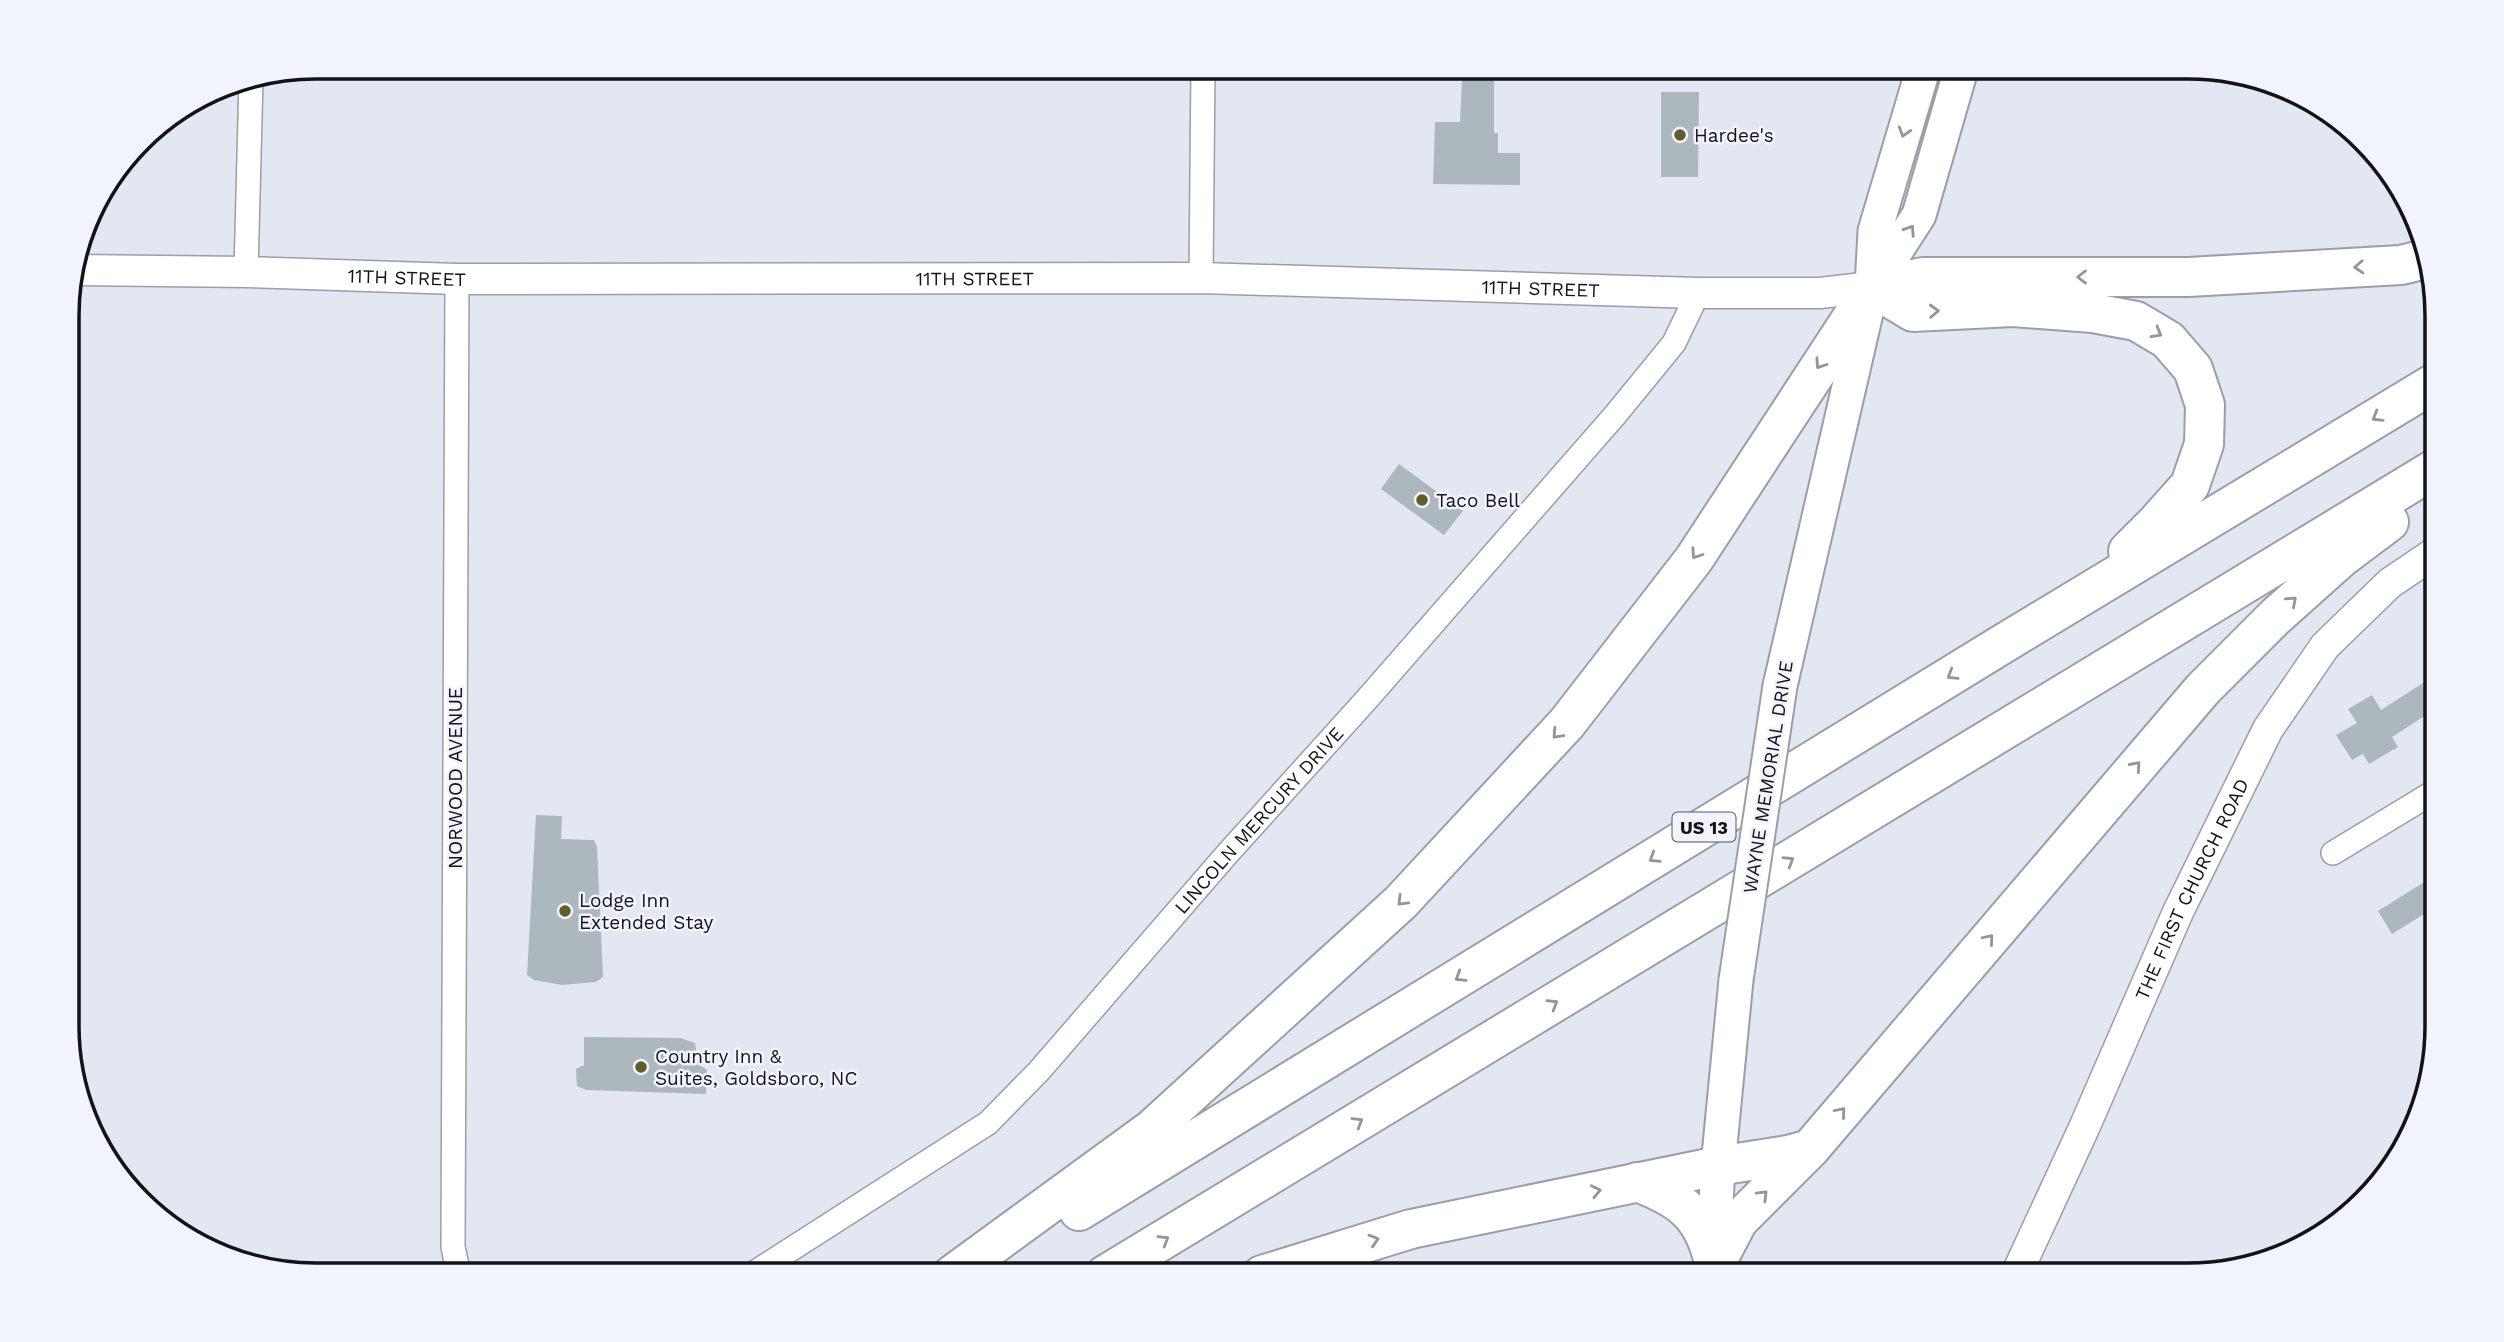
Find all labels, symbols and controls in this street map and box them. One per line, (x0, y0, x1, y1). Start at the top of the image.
place label: Hardee's (1694, 124, 1774, 147)
one-way arrow (1898, 126, 1913, 138)
marker: Hardee's (1672, 127, 1688, 143)
one-way arrow (1901, 225, 1914, 238)
one-way arrow (2353, 260, 2364, 275)
street label: 11TH STREET (347, 264, 466, 291)
street label: 11TH STREET (916, 267, 1034, 290)
one-way arrow (2077, 269, 2087, 285)
street label: 11TH STREET (1481, 275, 1600, 302)
one-way arrow (1929, 303, 1940, 318)
one-way arrow (2150, 325, 2163, 338)
one-way arrow (1816, 356, 1829, 369)
one-way arrow (2372, 409, 2385, 422)
place label: Taco Bell (1436, 489, 1520, 512)
marker: Taco Bell (1414, 492, 1430, 508)
one-way arrow (1691, 547, 1704, 560)
one-way arrow (2284, 597, 2297, 609)
street label: WAYNE MEMORIAL DRIVE (1738, 659, 1798, 895)
one-way arrow (1947, 666, 1960, 679)
street label: NORWOOD AVENUE (444, 687, 467, 869)
street label: LINCOLN MERCURY DRIVE (1169, 722, 1348, 918)
one-way arrow (1552, 726, 1565, 739)
one-way arrow (2128, 762, 2140, 775)
street label: THE FIRST CHURCH ROAD (2130, 775, 2253, 1003)
road number: US 13 (1672, 812, 1736, 842)
one-way arrow (1649, 849, 1662, 862)
one-way arrow (1782, 856, 1795, 869)
place label: Lodge Inn Extended Stay (579, 889, 714, 934)
one-way arrow (1397, 892, 1410, 905)
marker: Lodge Inn Extended Stay (557, 903, 573, 919)
one-way arrow (1981, 935, 1993, 948)
one-way arrow (1455, 968, 1468, 981)
one-way arrow (1545, 1000, 1558, 1013)
place label: Country Inn & Suites, Goldsboro, NC (655, 1045, 858, 1090)
marker: Country Inn & Suites, Goldsboro, NC (633, 1059, 649, 1075)
one-way arrow (1833, 1108, 1845, 1121)
one-way arrow (1351, 1117, 1364, 1130)
one-way arrow (1590, 1184, 1602, 1199)
one-way arrow (1755, 1191, 1768, 1204)
one-way arrow (1368, 1234, 1380, 1249)
one-way arrow (1156, 1235, 1169, 1248)

